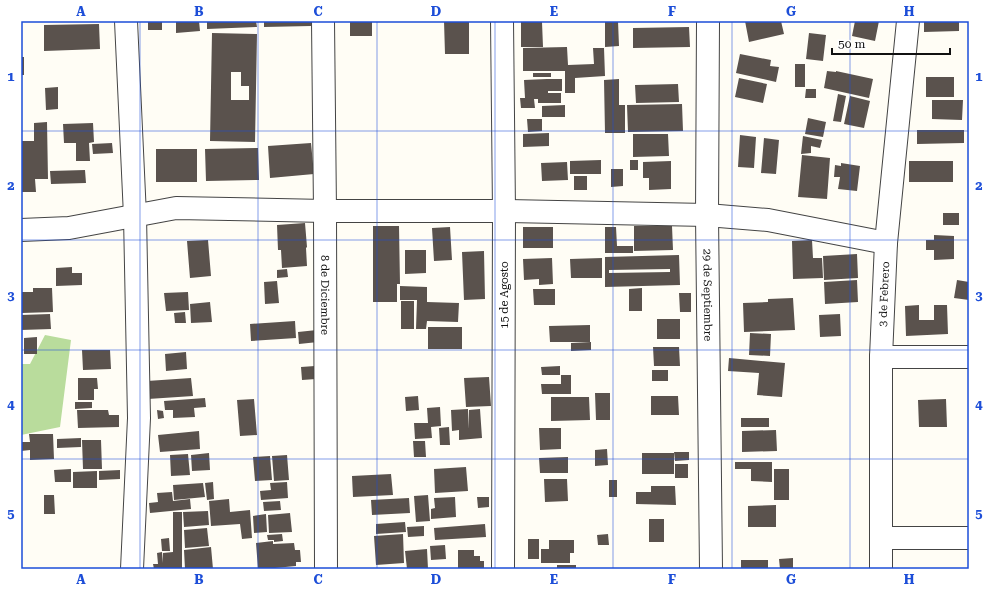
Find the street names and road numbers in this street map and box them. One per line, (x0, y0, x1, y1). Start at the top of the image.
street label: 29 de Septiembre (700, 249, 714, 341)
street label: 8 de Diciembre (318, 255, 331, 335)
street label: 15 de Agosto (498, 261, 511, 329)
street label: 3 de Febrero (876, 261, 892, 327)

